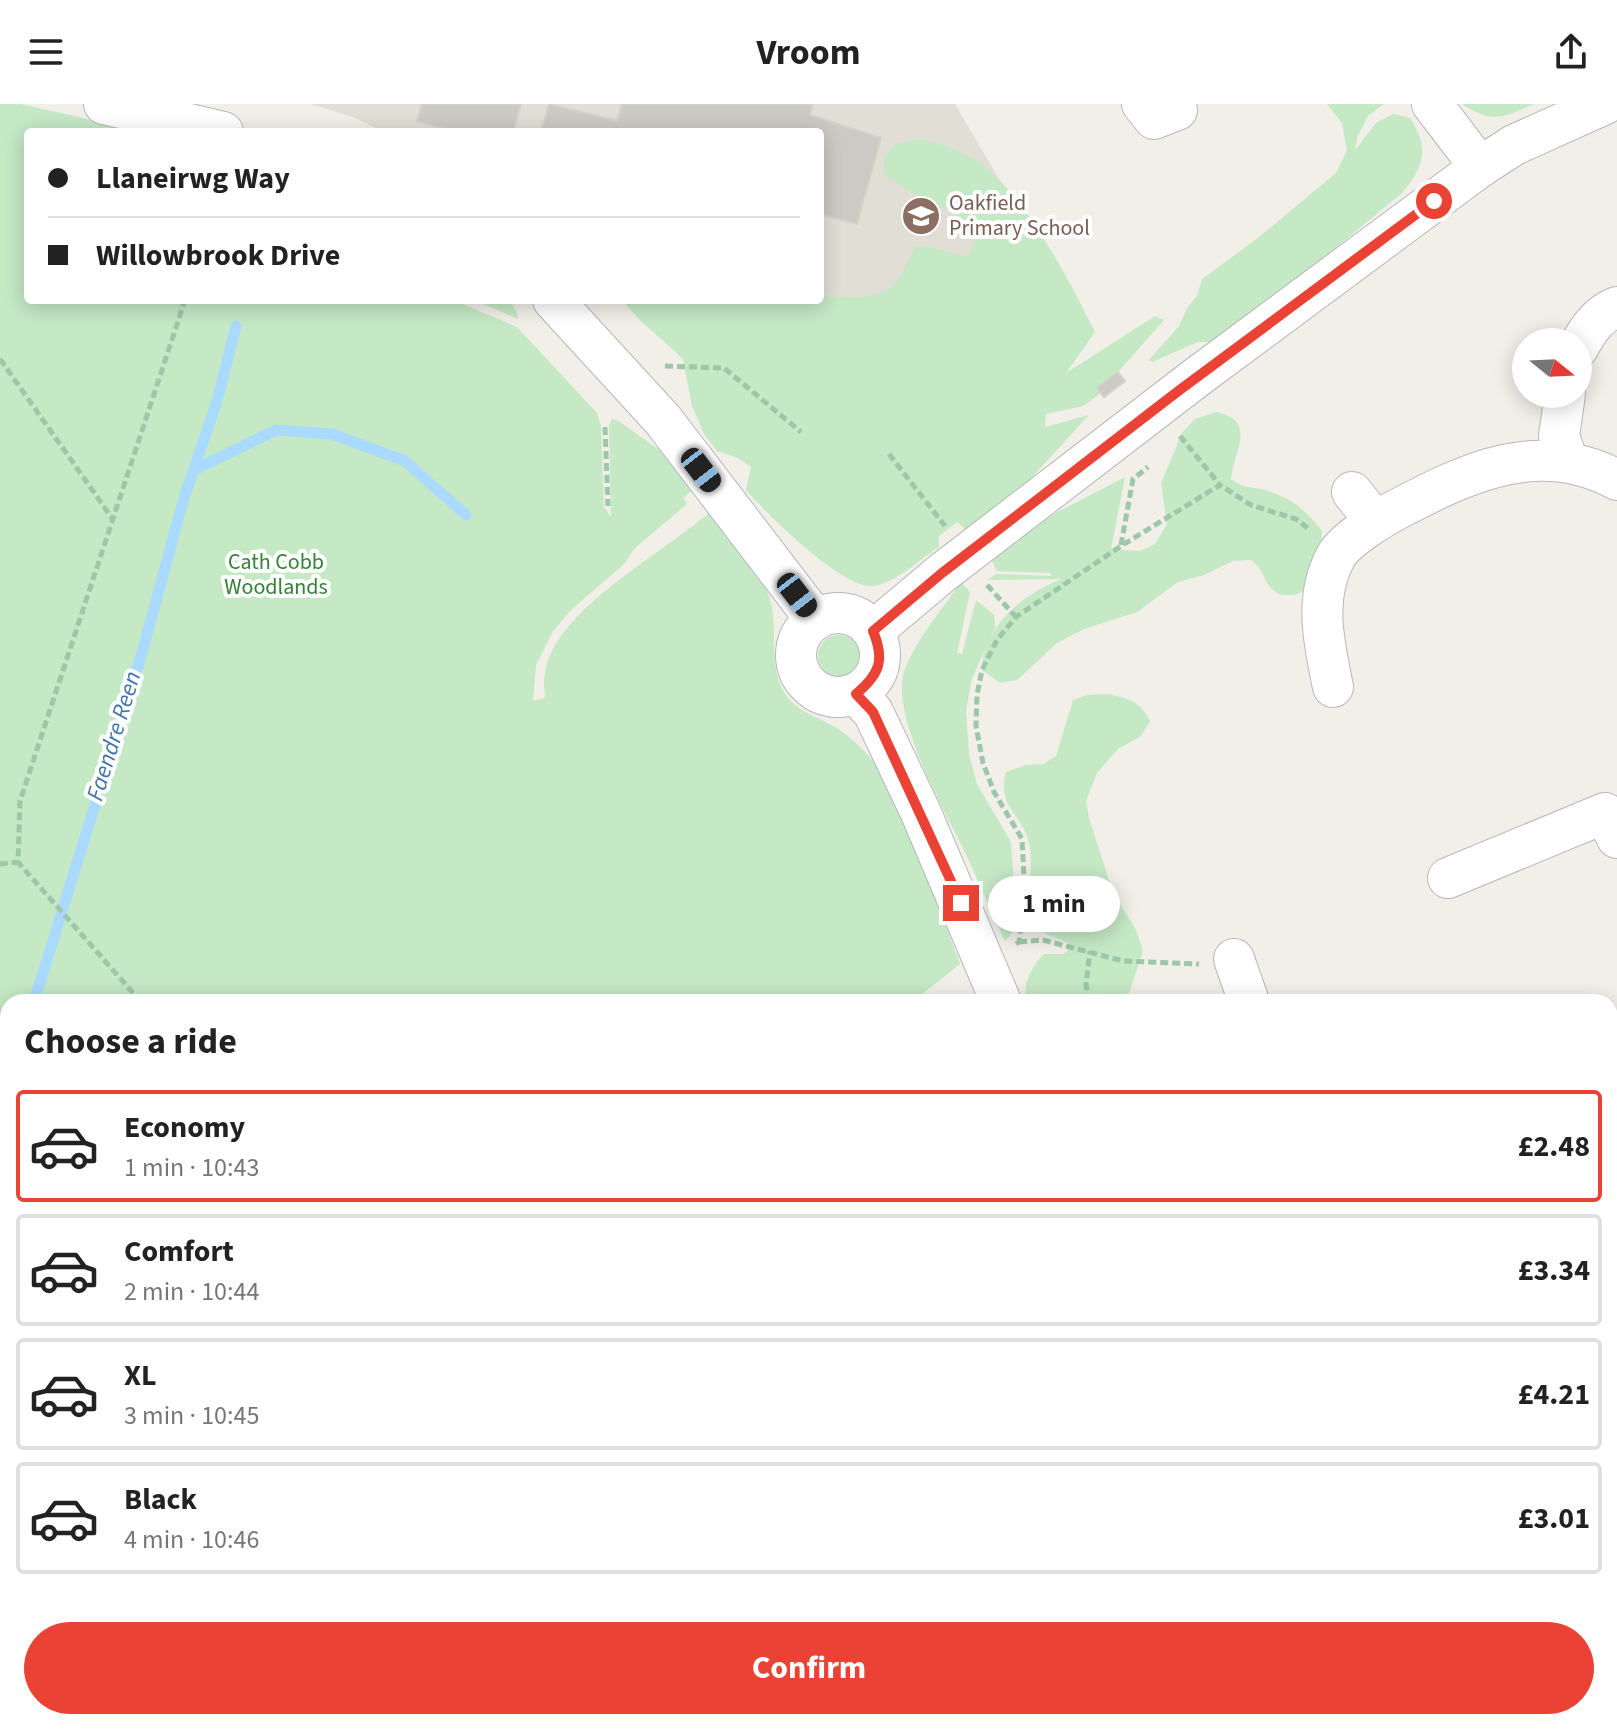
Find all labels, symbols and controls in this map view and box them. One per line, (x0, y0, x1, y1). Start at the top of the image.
text: Vroom (756, 27, 861, 78)
icon: menu (24, 30, 68, 74)
icon: share (1549, 30, 1593, 74)
text: Llaneirwg Way (96, 157, 290, 200)
route start (1416, 183, 1452, 219)
place label: Oakfield Primary School (949, 187, 1090, 244)
school or university icon: Oakfield Primary School (900, 195, 942, 237)
text: Willowbrook Drive (96, 234, 340, 277)
north arrow (1512, 328, 1592, 408)
map controls (1512, 328, 1592, 408)
car (677, 444, 725, 496)
park label: Cath Cobb Woodlands (224, 546, 328, 603)
car (773, 569, 821, 621)
water label: Faendre Reen (78, 667, 150, 805)
callout: 1 min (989, 875, 1121, 931)
route end (943, 885, 979, 921)
text: 1 min (1022, 885, 1086, 922)
text: Choose a ride (24, 1016, 237, 1067)
text: Economy (124, 1106, 245, 1149)
icon: car (28, 1110, 100, 1182)
text: £2.48 (1518, 1125, 1590, 1168)
text: 1 min · 10:43 (124, 1149, 259, 1186)
text: Comfort (124, 1230, 234, 1273)
icon: car (28, 1234, 100, 1306)
text: £3.34 (1518, 1249, 1590, 1292)
text: 2 min · 10:44 (124, 1273, 259, 1310)
text: XL (124, 1354, 157, 1397)
icon: car (28, 1358, 100, 1430)
text: £4.21 (1518, 1373, 1590, 1416)
text: 3 min · 10:45 (124, 1397, 259, 1434)
text: Black (124, 1478, 197, 1521)
icon: car (28, 1482, 100, 1554)
text: £3.01 (1518, 1497, 1590, 1540)
text: 4 min · 10:46 (124, 1521, 259, 1558)
button: Confirm (24, 1622, 1594, 1714)

